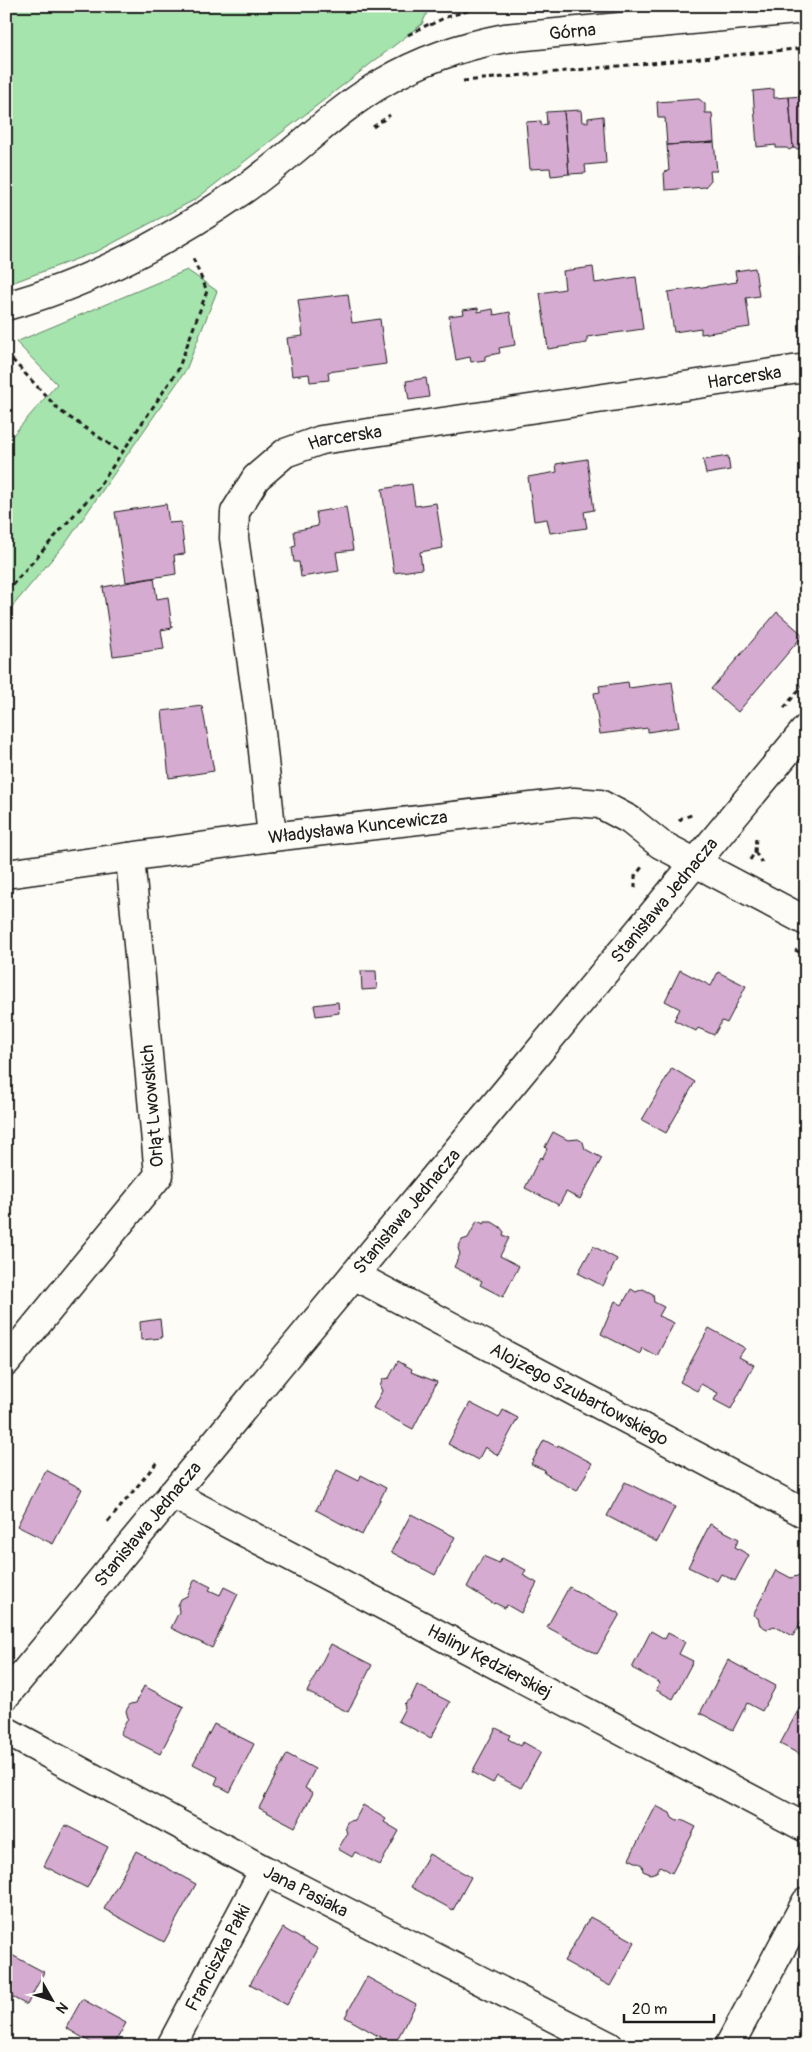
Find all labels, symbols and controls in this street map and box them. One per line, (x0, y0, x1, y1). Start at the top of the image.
street label: Górna (548, 18, 597, 46)
street label: Harcerska (706, 361, 783, 394)
street label: Harcerska (305, 420, 383, 456)
street label: Władysława Kuncewicza (267, 806, 449, 849)
street label: Stanisława Jednacza (606, 833, 723, 968)
street label: Orląt Lwowskich (136, 1044, 169, 1168)
street label: Stanisława Jednacza (348, 1144, 466, 1279)
street label: Alojzego Szubartowskiego (486, 1338, 673, 1451)
street label: Stanisława Jednacza (89, 1457, 207, 1592)
street label: Haliny Kędzierskiej (423, 1620, 556, 1704)
street label: Jana Pasiaka (259, 1861, 352, 1923)
street label: Franciszka Pałki (180, 1900, 256, 2015)
north arrow (28, 1974, 78, 2024)
scale bar (624, 1992, 714, 2024)
text: N (52, 1999, 71, 2017)
text: 20 m (632, 2000, 667, 2019)

